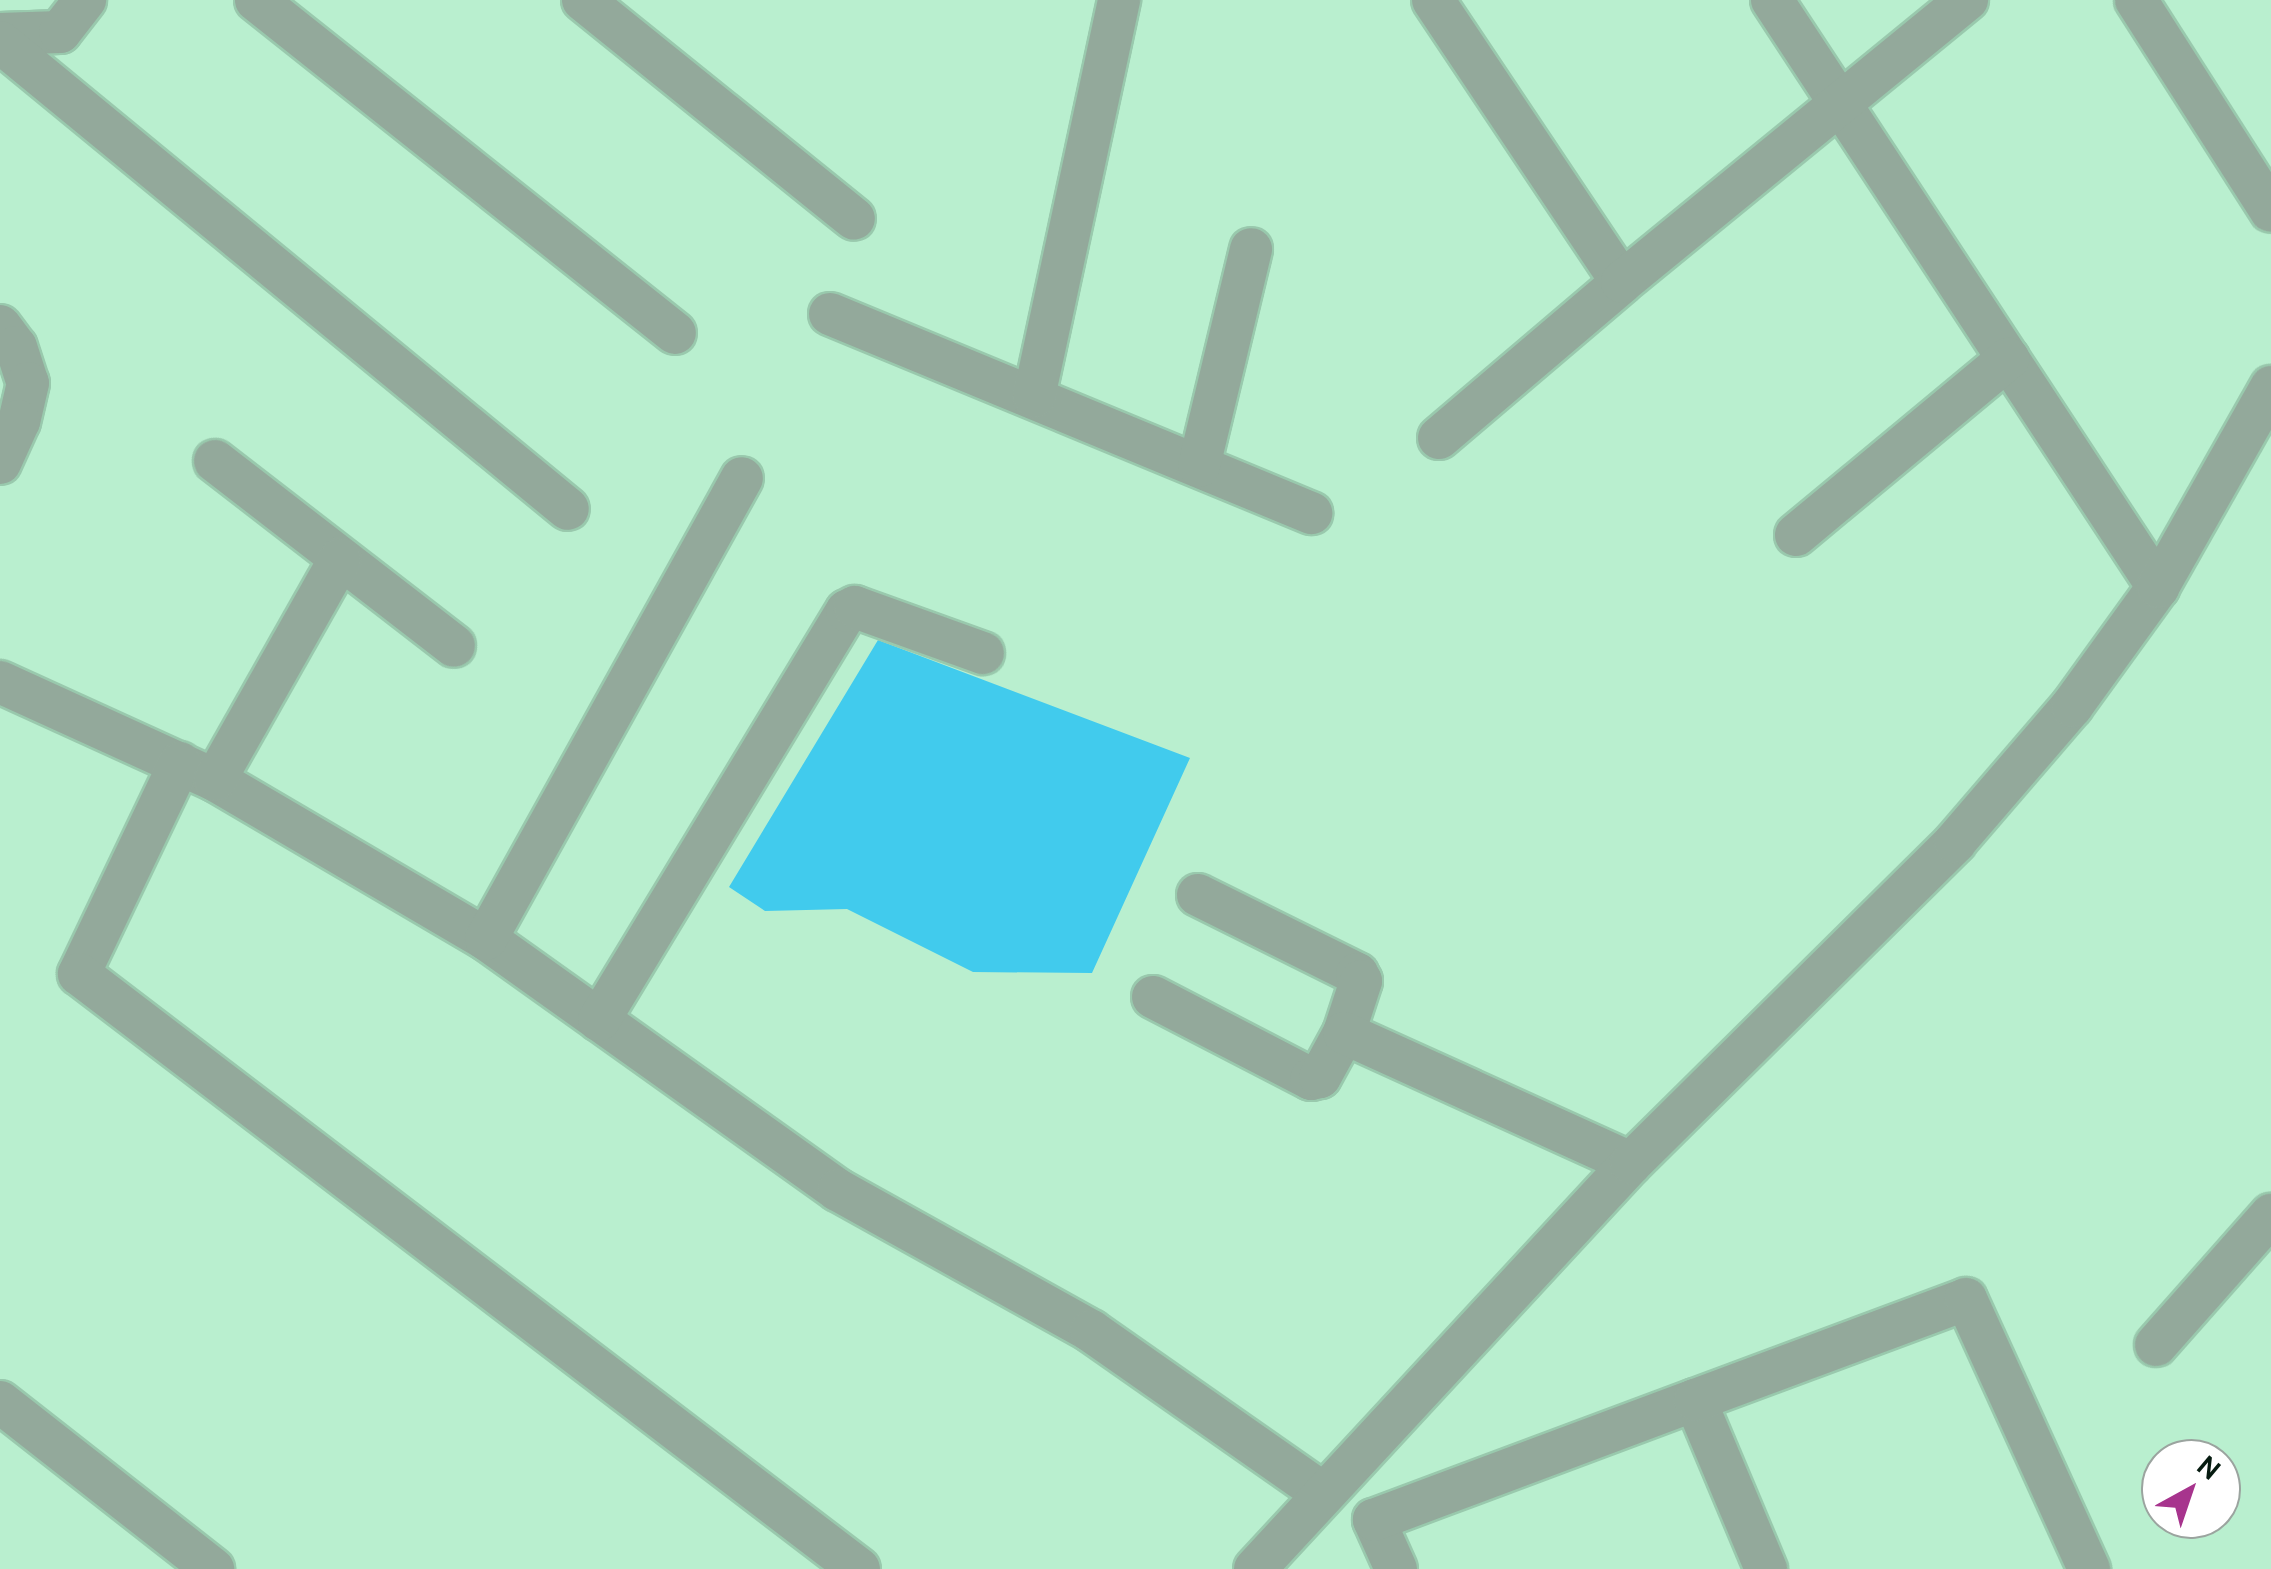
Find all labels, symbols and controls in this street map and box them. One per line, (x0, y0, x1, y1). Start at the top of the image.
north arrow (2141, 1439, 2241, 1539)
text: N (2190, 1448, 2228, 1487)

